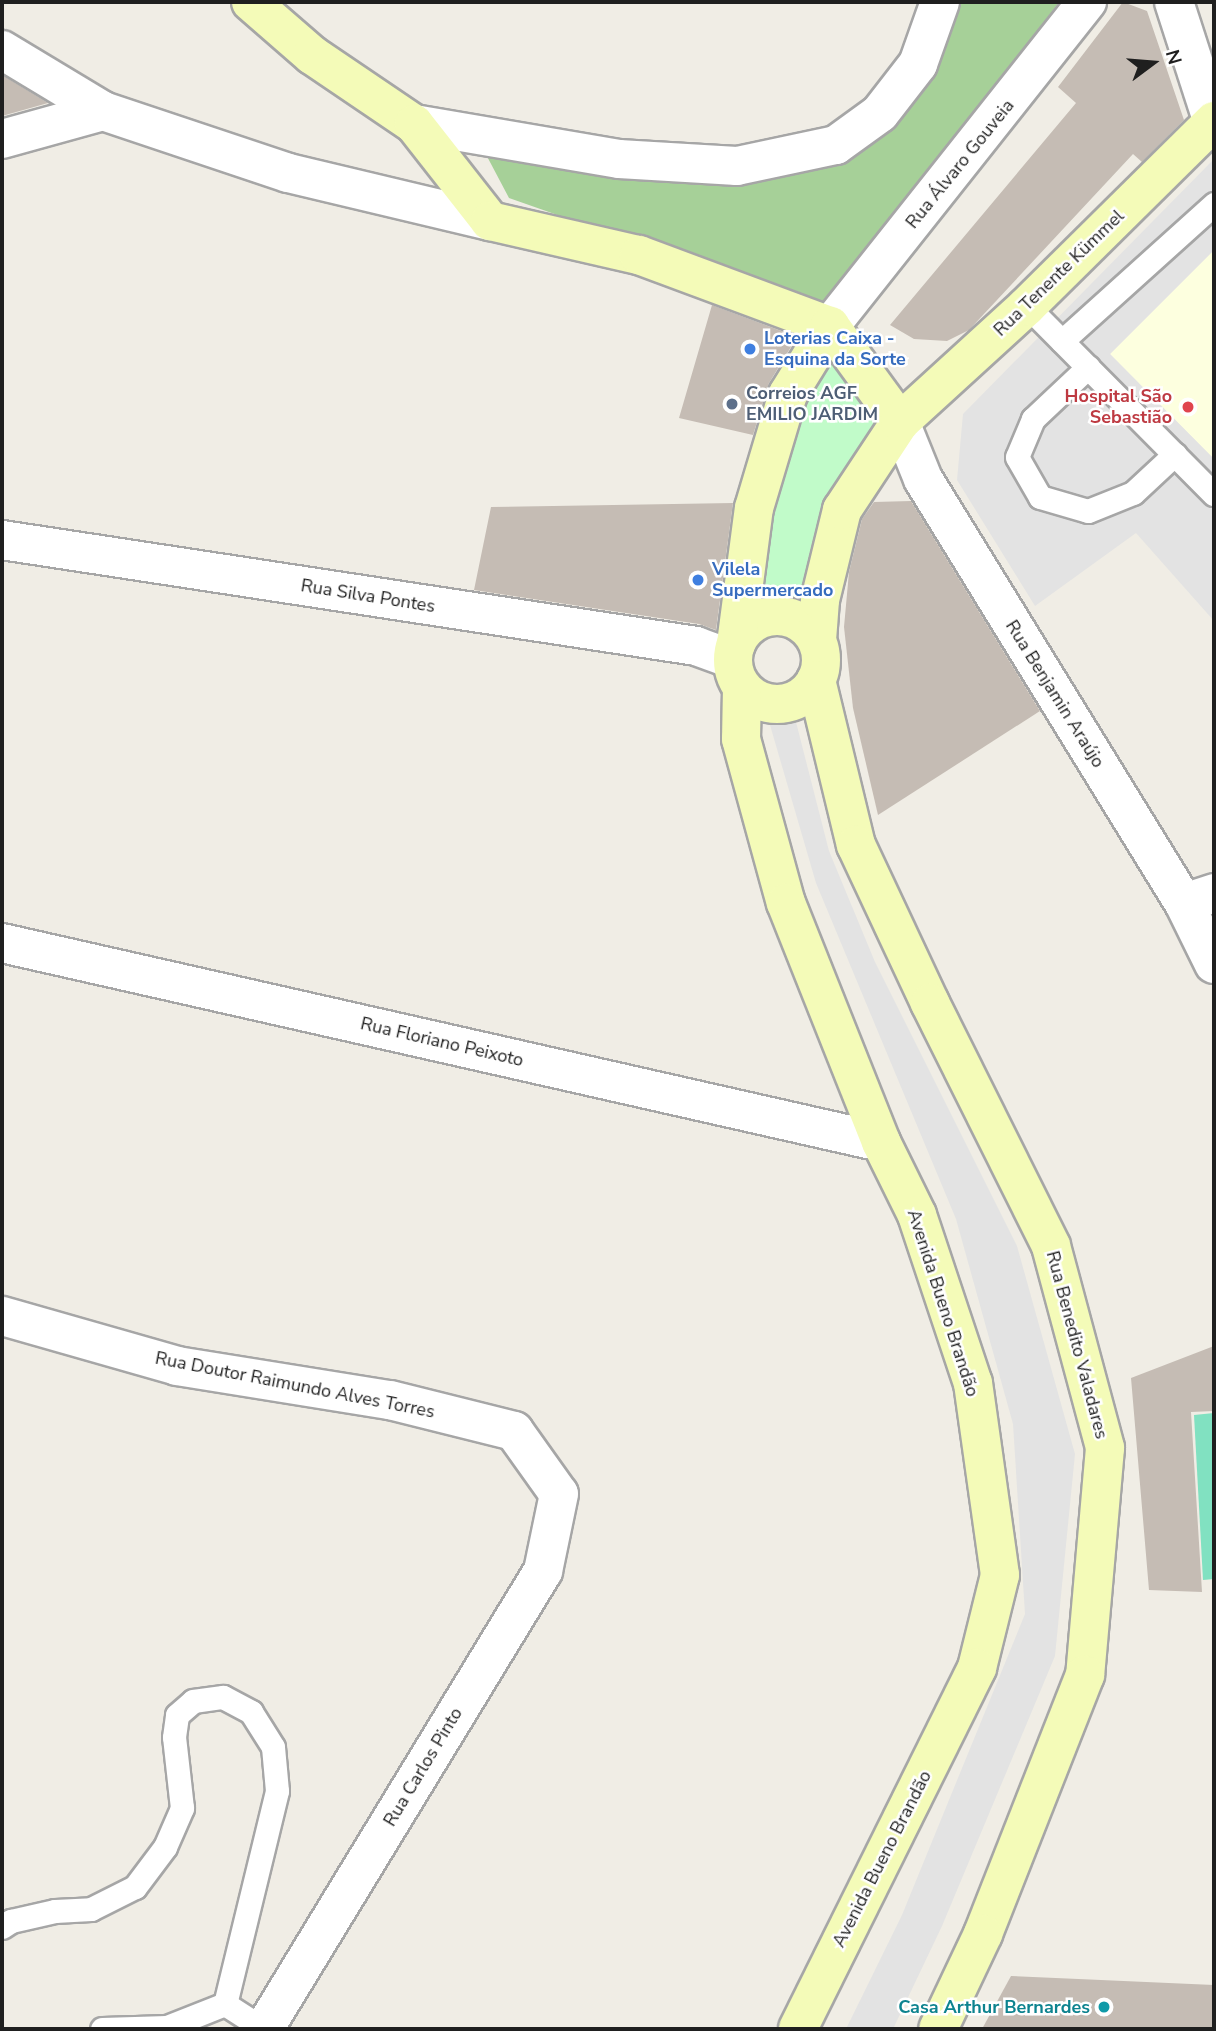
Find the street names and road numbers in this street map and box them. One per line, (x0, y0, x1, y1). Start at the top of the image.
street label: Rua Álvaro Gouveia (901, 95, 1019, 233)
street label: Rua Tenente Kümmel (989, 205, 1129, 341)
street label: Rua Silva Pontes (299, 575, 437, 617)
street label: Rua Benjamin Araújo (1001, 616, 1109, 772)
street label: Rua Floriano Peixoto (358, 1013, 526, 1071)
street label: Avenida Bueno Brandão (903, 1207, 983, 1399)
street label: Rua Benedito Valadares (1041, 1249, 1113, 1441)
street label: Rua Doutor Raimundo Alves Torres (153, 1347, 437, 1423)
street label: Rua Carlos Pinto (379, 1704, 467, 1830)
street label: Avenida Bueno Brandão (828, 1767, 936, 1951)

